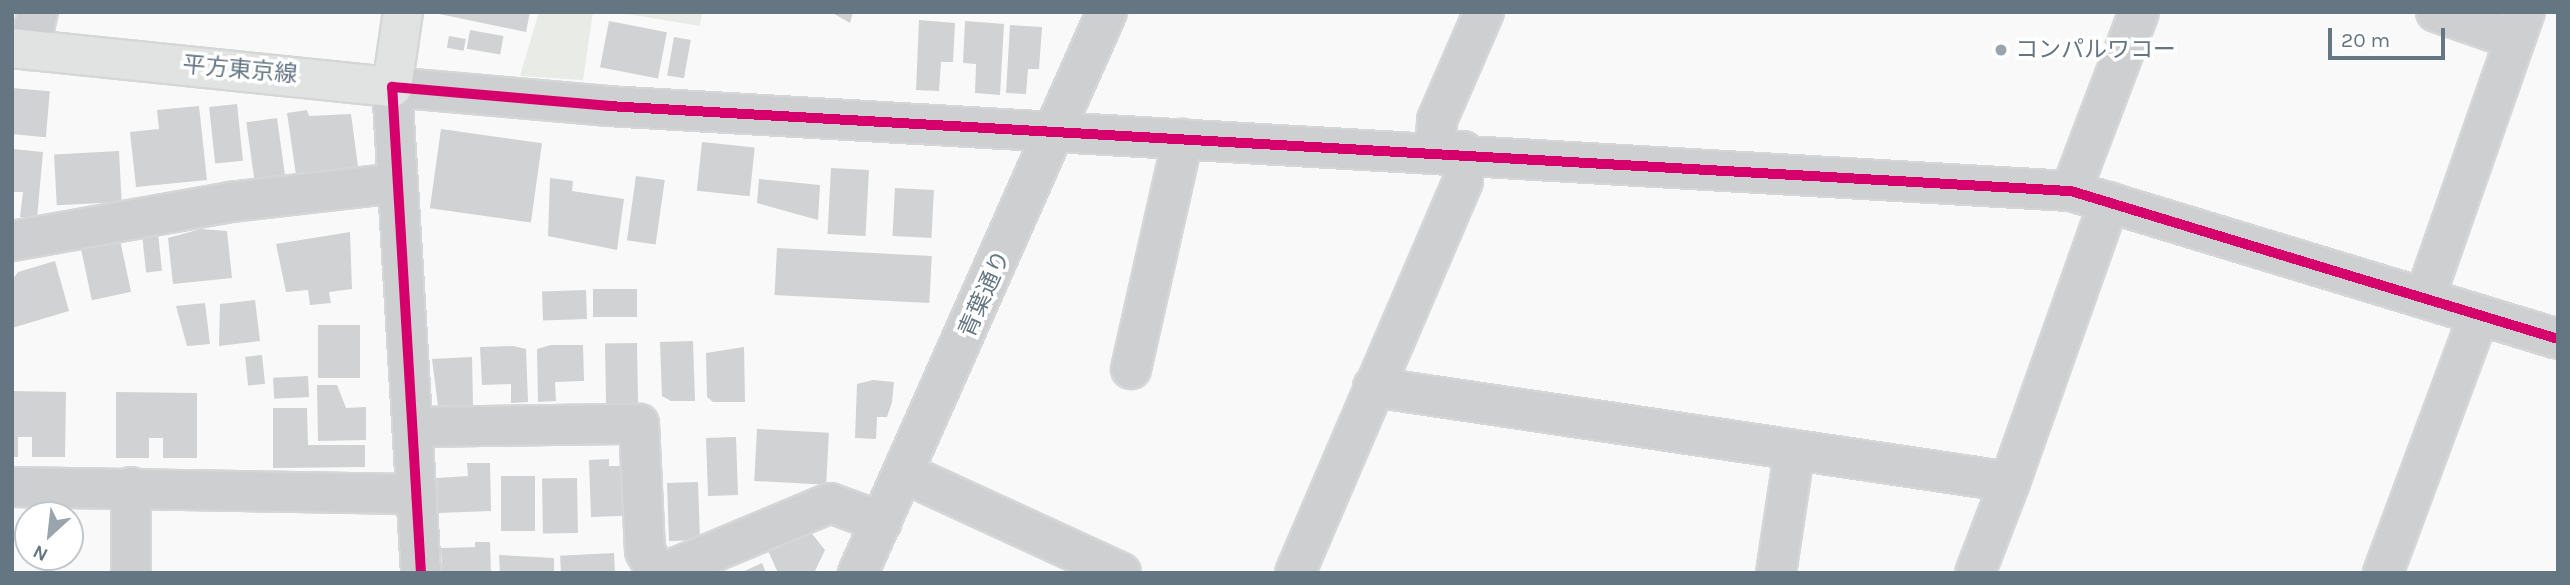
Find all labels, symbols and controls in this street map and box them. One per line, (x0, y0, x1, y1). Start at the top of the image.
scale bar (2332, 14, 2449, 58)
text: 20 m (2341, 28, 2390, 52)
place label: コンパルワコー (2015, 36, 2176, 64)
marker: コンパルワコー (1993, 42, 2009, 58)
street label: 平方東京線 (182, 51, 298, 89)
street label: 青葉通り (954, 246, 1016, 342)
north arrow (14, 501, 84, 571)
text: N (29, 540, 51, 566)

